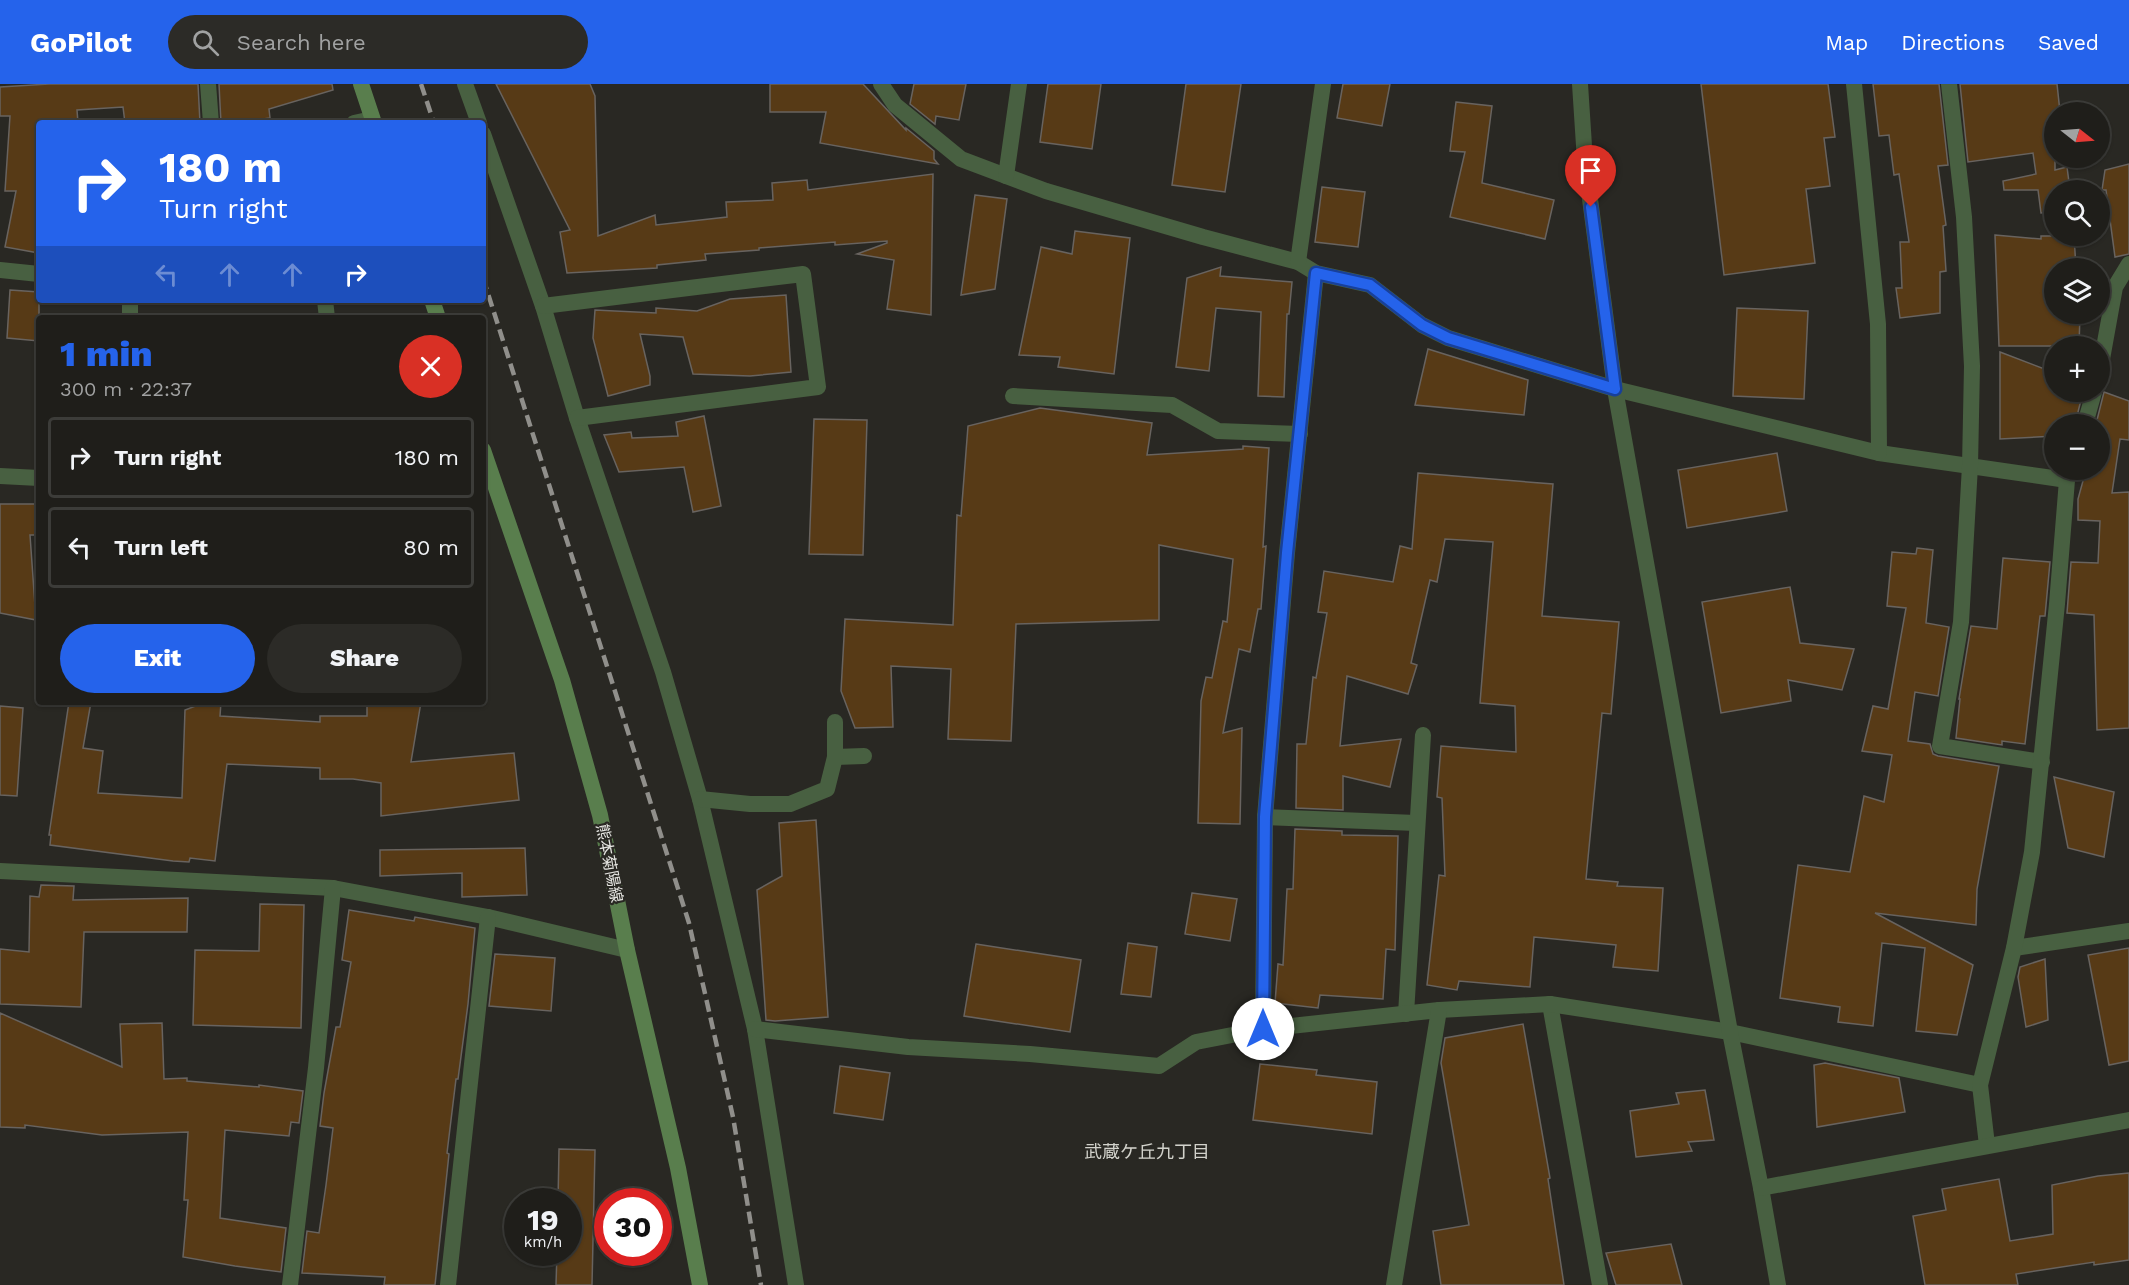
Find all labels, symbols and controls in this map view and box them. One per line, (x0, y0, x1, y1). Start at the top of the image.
search box (168, 15, 588, 69)
text: GoPilot (30, 26, 132, 59)
icon: search (189, 26, 222, 59)
text: Search here (237, 30, 366, 55)
text: Map (1825, 30, 1868, 55)
text: Directions (1901, 30, 2005, 55)
text: Saved (2038, 30, 2099, 55)
north arrow (2044, 102, 2110, 168)
map controls (2044, 102, 2110, 480)
text: 180 m (159, 143, 282, 192)
icon: right (60, 144, 138, 222)
pin (1565, 145, 1616, 207)
icon: arrive (1574, 154, 1607, 187)
button: search (2044, 180, 2110, 246)
text: Turn right (159, 193, 288, 225)
icon: left (150, 258, 183, 291)
icon: ahead (213, 258, 246, 291)
icon: ahead (276, 258, 309, 291)
icon: right (339, 258, 372, 291)
button: layers (2044, 258, 2110, 324)
text: 1 min (60, 333, 153, 375)
button: close (399, 335, 462, 398)
button: + (2044, 336, 2110, 402)
text: 300 m · 22:37 (60, 377, 192, 401)
button: − (2044, 414, 2110, 480)
icon: right (63, 441, 96, 474)
text: Turn right (114, 445, 221, 470)
text: 180 m (395, 445, 459, 470)
icon: left (63, 531, 96, 564)
text: Turn left (114, 535, 208, 560)
text: 80 m (403, 535, 459, 560)
button: Exit (60, 624, 255, 693)
button: Share (267, 624, 462, 693)
street label: 熊本菊陽線 (593, 822, 626, 904)
position arrow (1231, 997, 1295, 1061)
district label: 武蔵ケ丘九丁目 (1084, 1141, 1210, 1162)
speed limit sign: 30 (594, 1188, 672, 1266)
text: 19 (527, 1202, 559, 1237)
text: km/h (524, 1233, 562, 1251)

